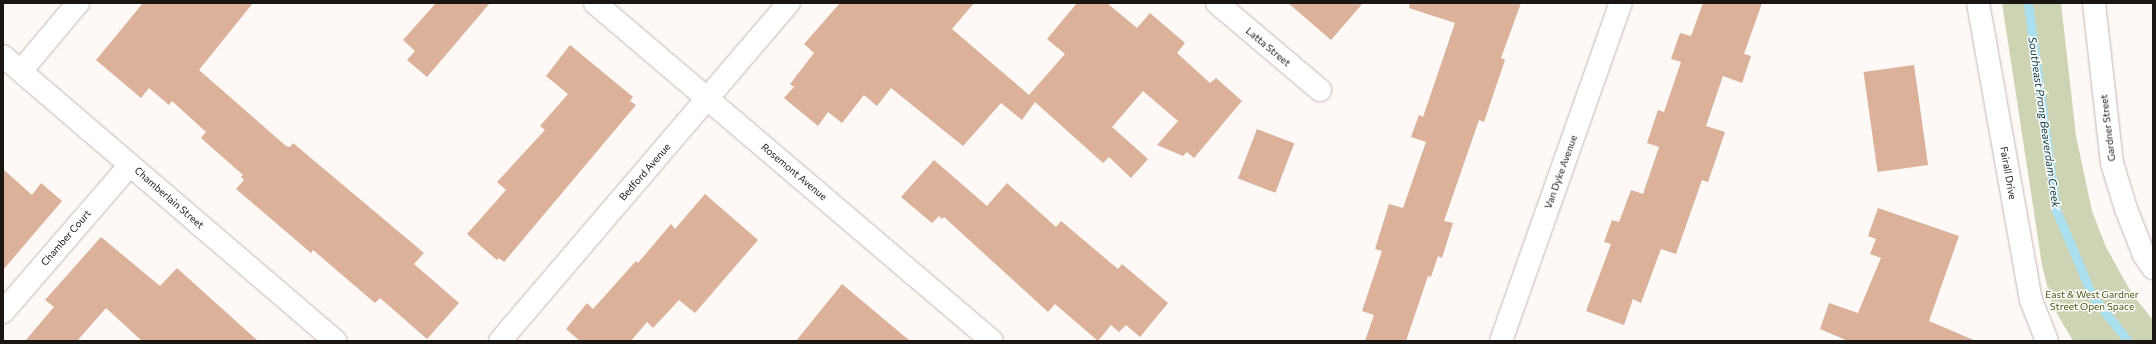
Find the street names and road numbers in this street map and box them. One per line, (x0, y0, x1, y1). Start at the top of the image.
street label: Latta Street (1243, 25, 1293, 69)
street label: Gardner Street (2098, 94, 2118, 162)
street label: Van Dyke Avenue (1542, 134, 1580, 210)
street label: Bedford Avenue (617, 141, 673, 203)
street label: Rosemont Avenue (759, 141, 829, 203)
street label: Fairall Drive (1997, 146, 2019, 200)
street label: Chamberlain Street (132, 165, 206, 231)
street label: Chamber Court (38, 208, 94, 268)

